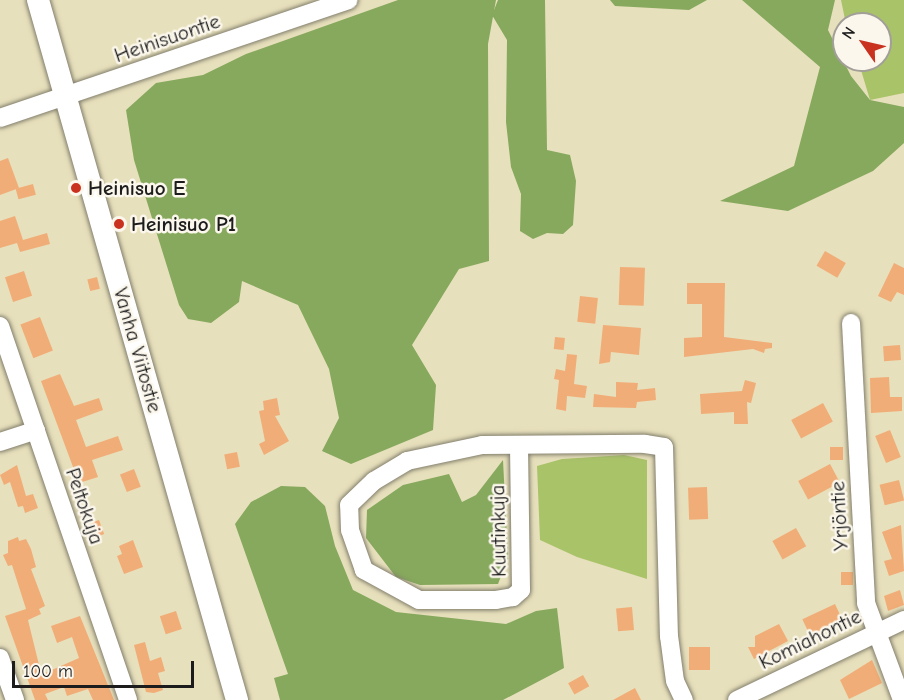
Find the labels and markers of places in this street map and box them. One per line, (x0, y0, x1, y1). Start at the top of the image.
place label: Heinisuo E (88, 175, 186, 201)
marker: Heinisuo E (69, 181, 83, 195)
place label: Heinisuo P1 (131, 211, 236, 237)
marker: Heinisuo P1 (112, 217, 126, 231)

